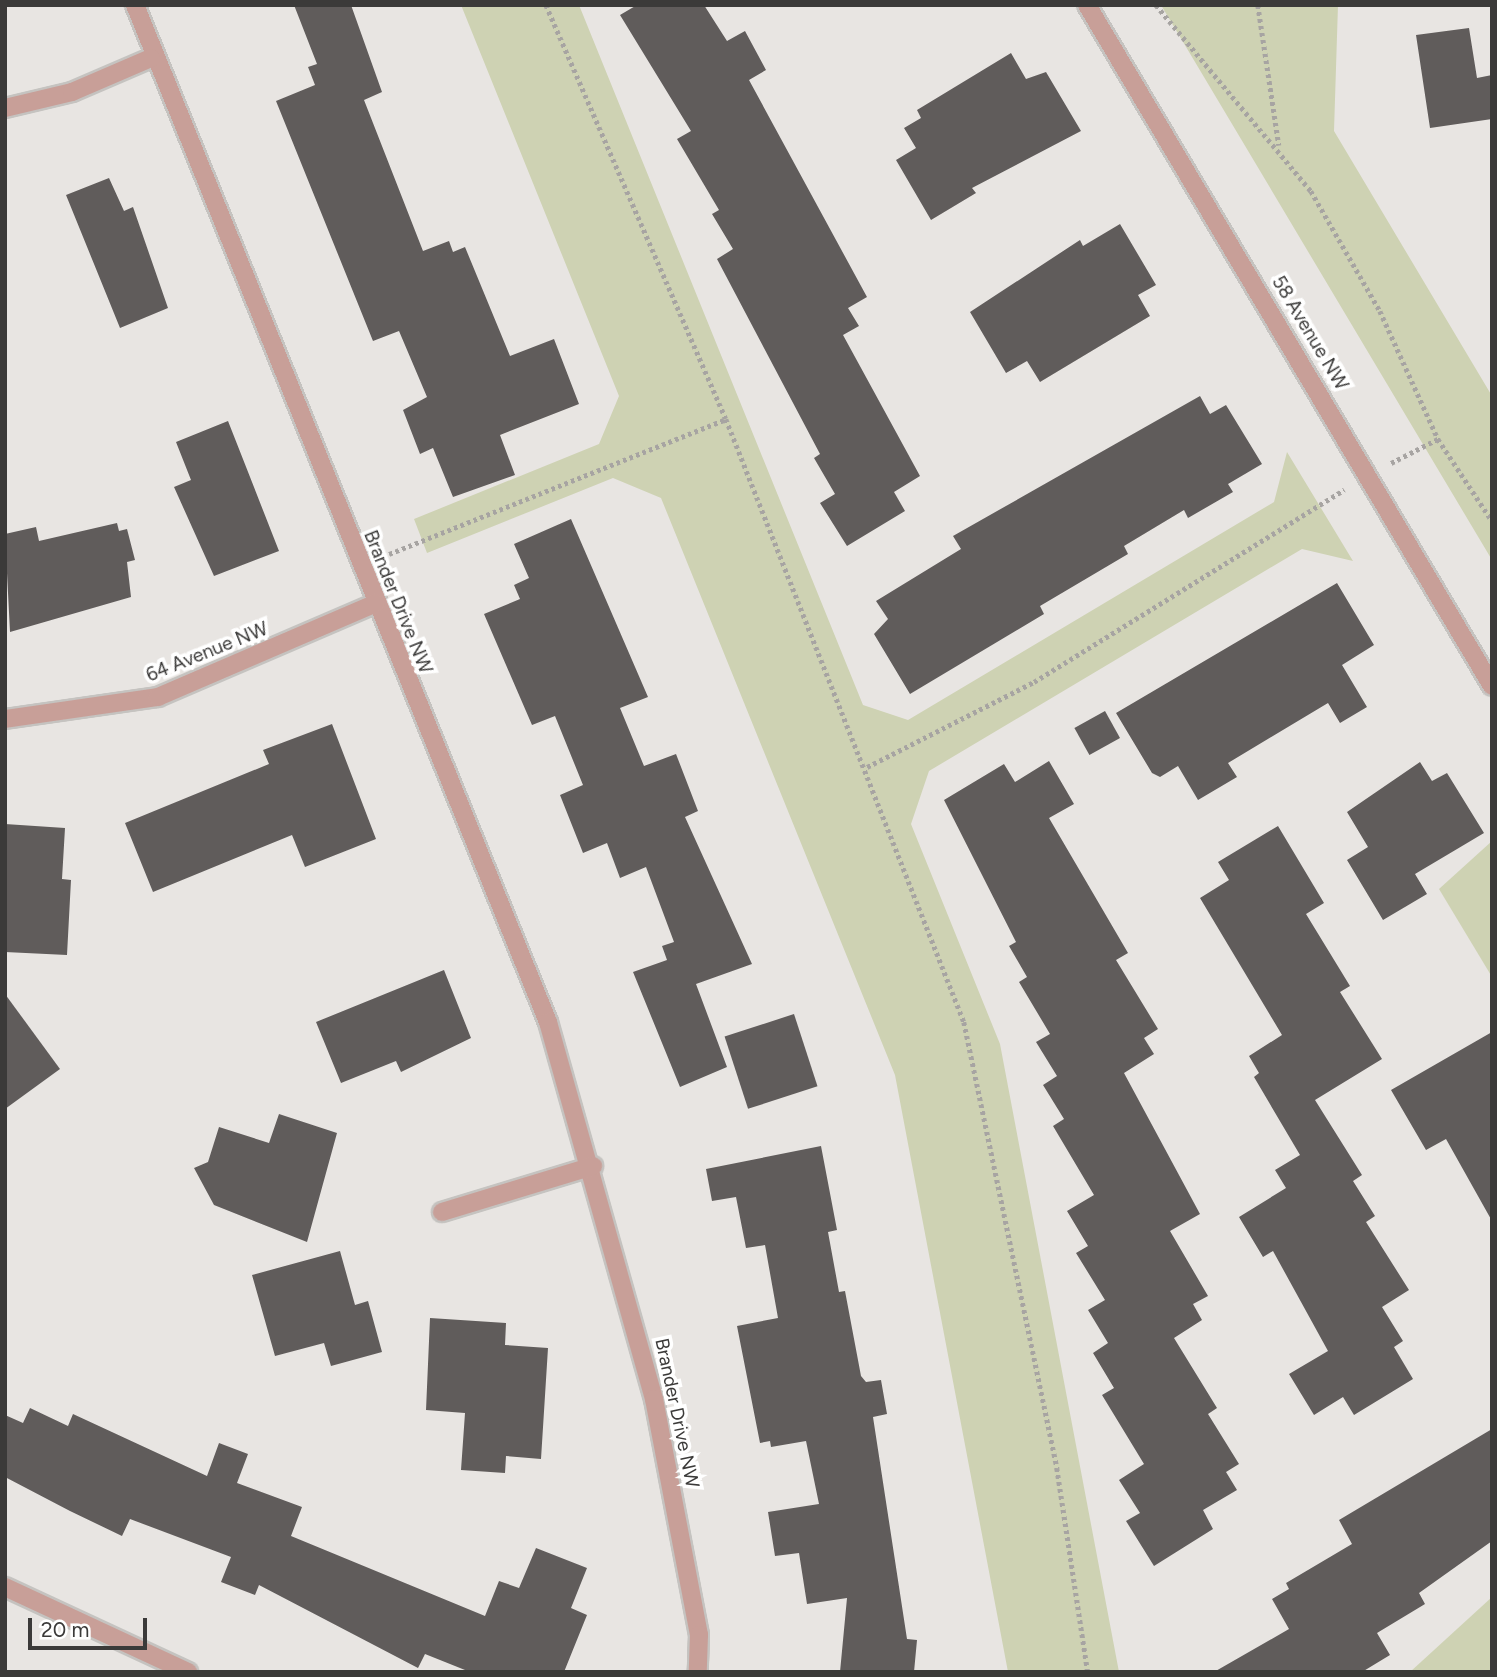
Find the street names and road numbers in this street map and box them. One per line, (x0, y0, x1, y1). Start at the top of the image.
street label: 58 Avenue NW (1267, 272, 1353, 394)
street label: Brander Drive NW (359, 527, 437, 677)
street label: 64 Avenue NW (143, 617, 271, 687)
street label: Brander Drive NW (650, 1336, 704, 1490)

